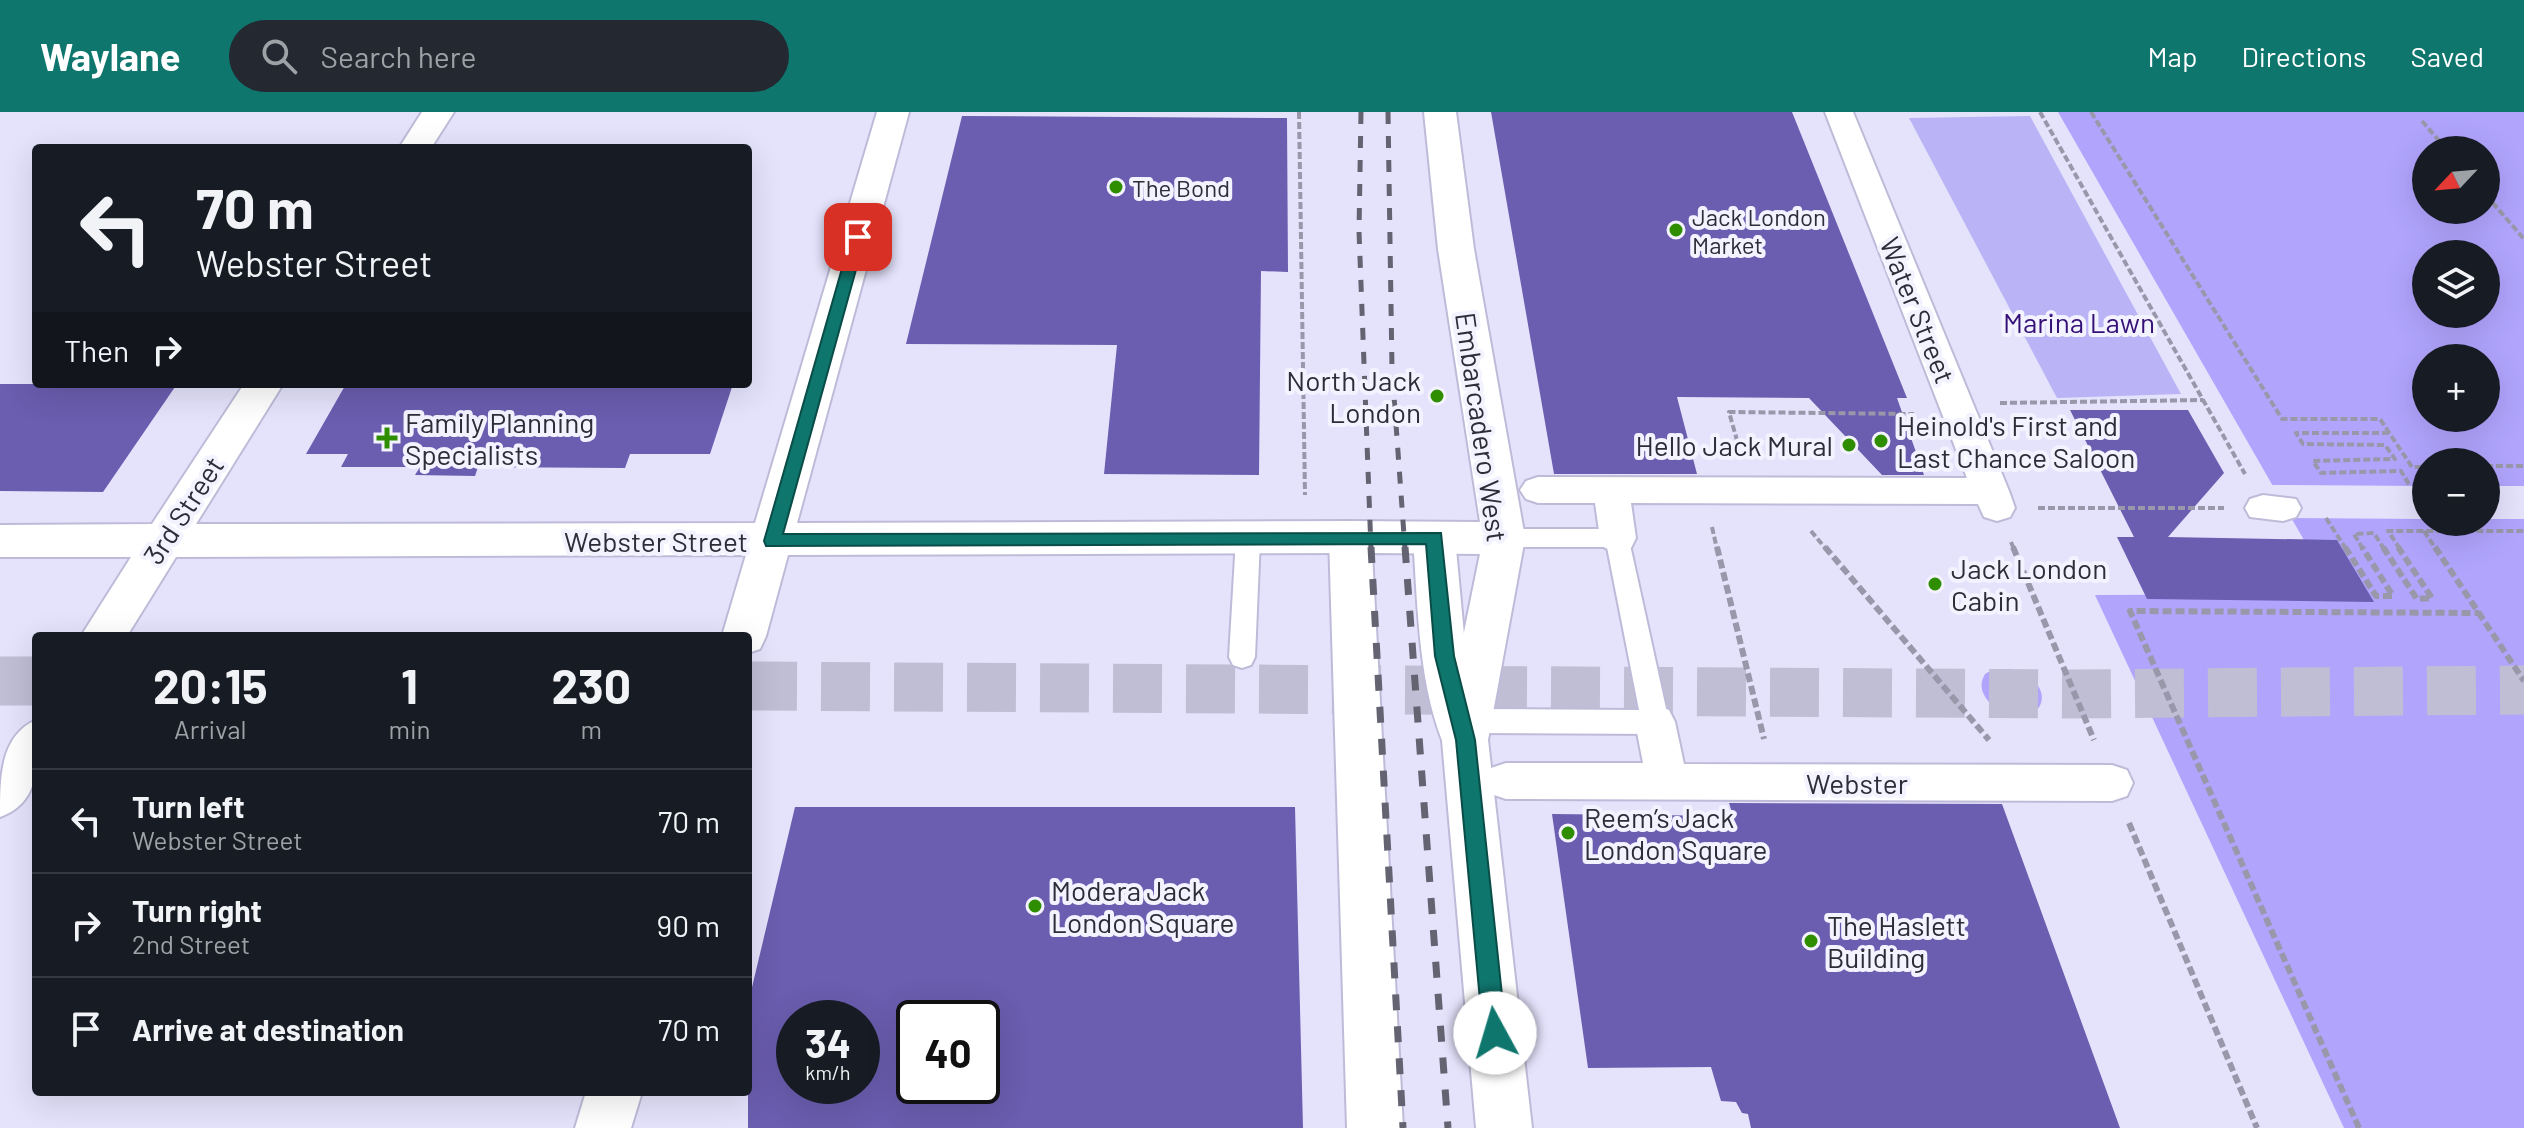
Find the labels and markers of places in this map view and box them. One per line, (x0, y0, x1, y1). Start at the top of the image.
place label: The Bond (1132, 173, 1230, 202)
marker: The Bond (1107, 178, 1125, 196)
place label: Jack London Market (1692, 202, 1826, 259)
pin (824, 203, 892, 271)
marker: Jack London Market (1667, 221, 1685, 239)
place label: North Jack London (1286, 363, 1421, 429)
marker: North Jack London (1428, 387, 1446, 405)
place label: Family Planning Specialists (405, 405, 594, 471)
place label: Heinold's First and Last Chance Saloon (1897, 408, 2135, 474)
marker: Family Planning Specialists (376, 427, 398, 449)
place label: Hello Jack Mural (1635, 428, 1833, 462)
marker: Heinold's First and Last Chance Saloon (1872, 432, 1890, 450)
marker: Hello Jack Mural (1840, 436, 1858, 454)
place label: Jack London Cabin (1951, 551, 2107, 617)
marker: Jack London Cabin (1926, 575, 1944, 593)
place label: Reem’s Jack London Square (1584, 800, 1767, 866)
marker: Reem’s Jack London Square (1559, 824, 1577, 842)
place label: Modera Jack London Square (1051, 873, 1234, 939)
marker: Modera Jack London Square (1026, 897, 1044, 915)
place label: The Haslett Building (1827, 908, 1966, 974)
marker: The Haslett Building (1802, 932, 1820, 950)

